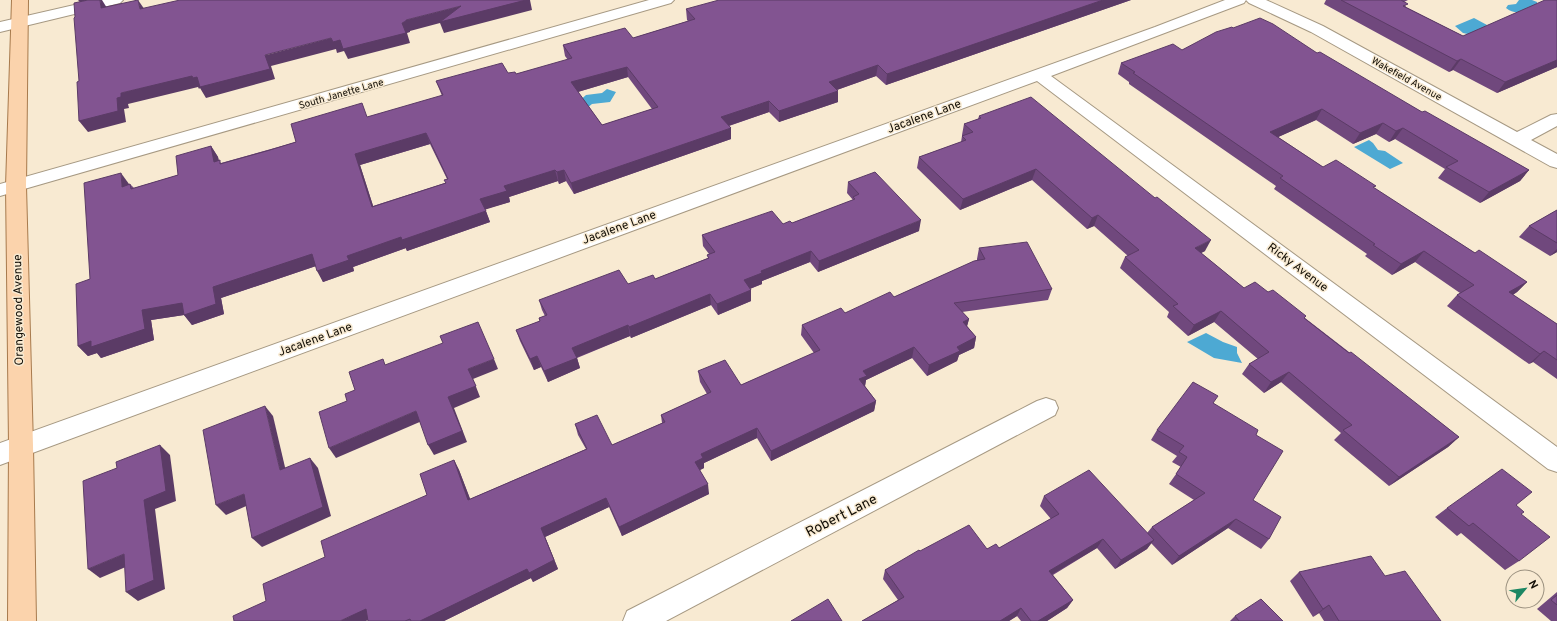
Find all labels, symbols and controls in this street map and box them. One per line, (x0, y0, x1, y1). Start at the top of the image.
street label: Wakefield Avenue (1369, 55, 1444, 104)
street label: South Janette Lane (297, 76, 385, 113)
street label: Jacalene Lane (885, 96, 964, 138)
street label: Jacalene Lane (580, 207, 659, 249)
street label: Ricky Avenue (1264, 240, 1331, 296)
street label: Orangewood Avenue (10, 254, 28, 366)
street label: Jacalene Lane (276, 319, 355, 361)
street label: Robert Lane (803, 491, 880, 542)
north arrow (1505, 569, 1545, 609)
text: N (1525, 578, 1541, 591)

